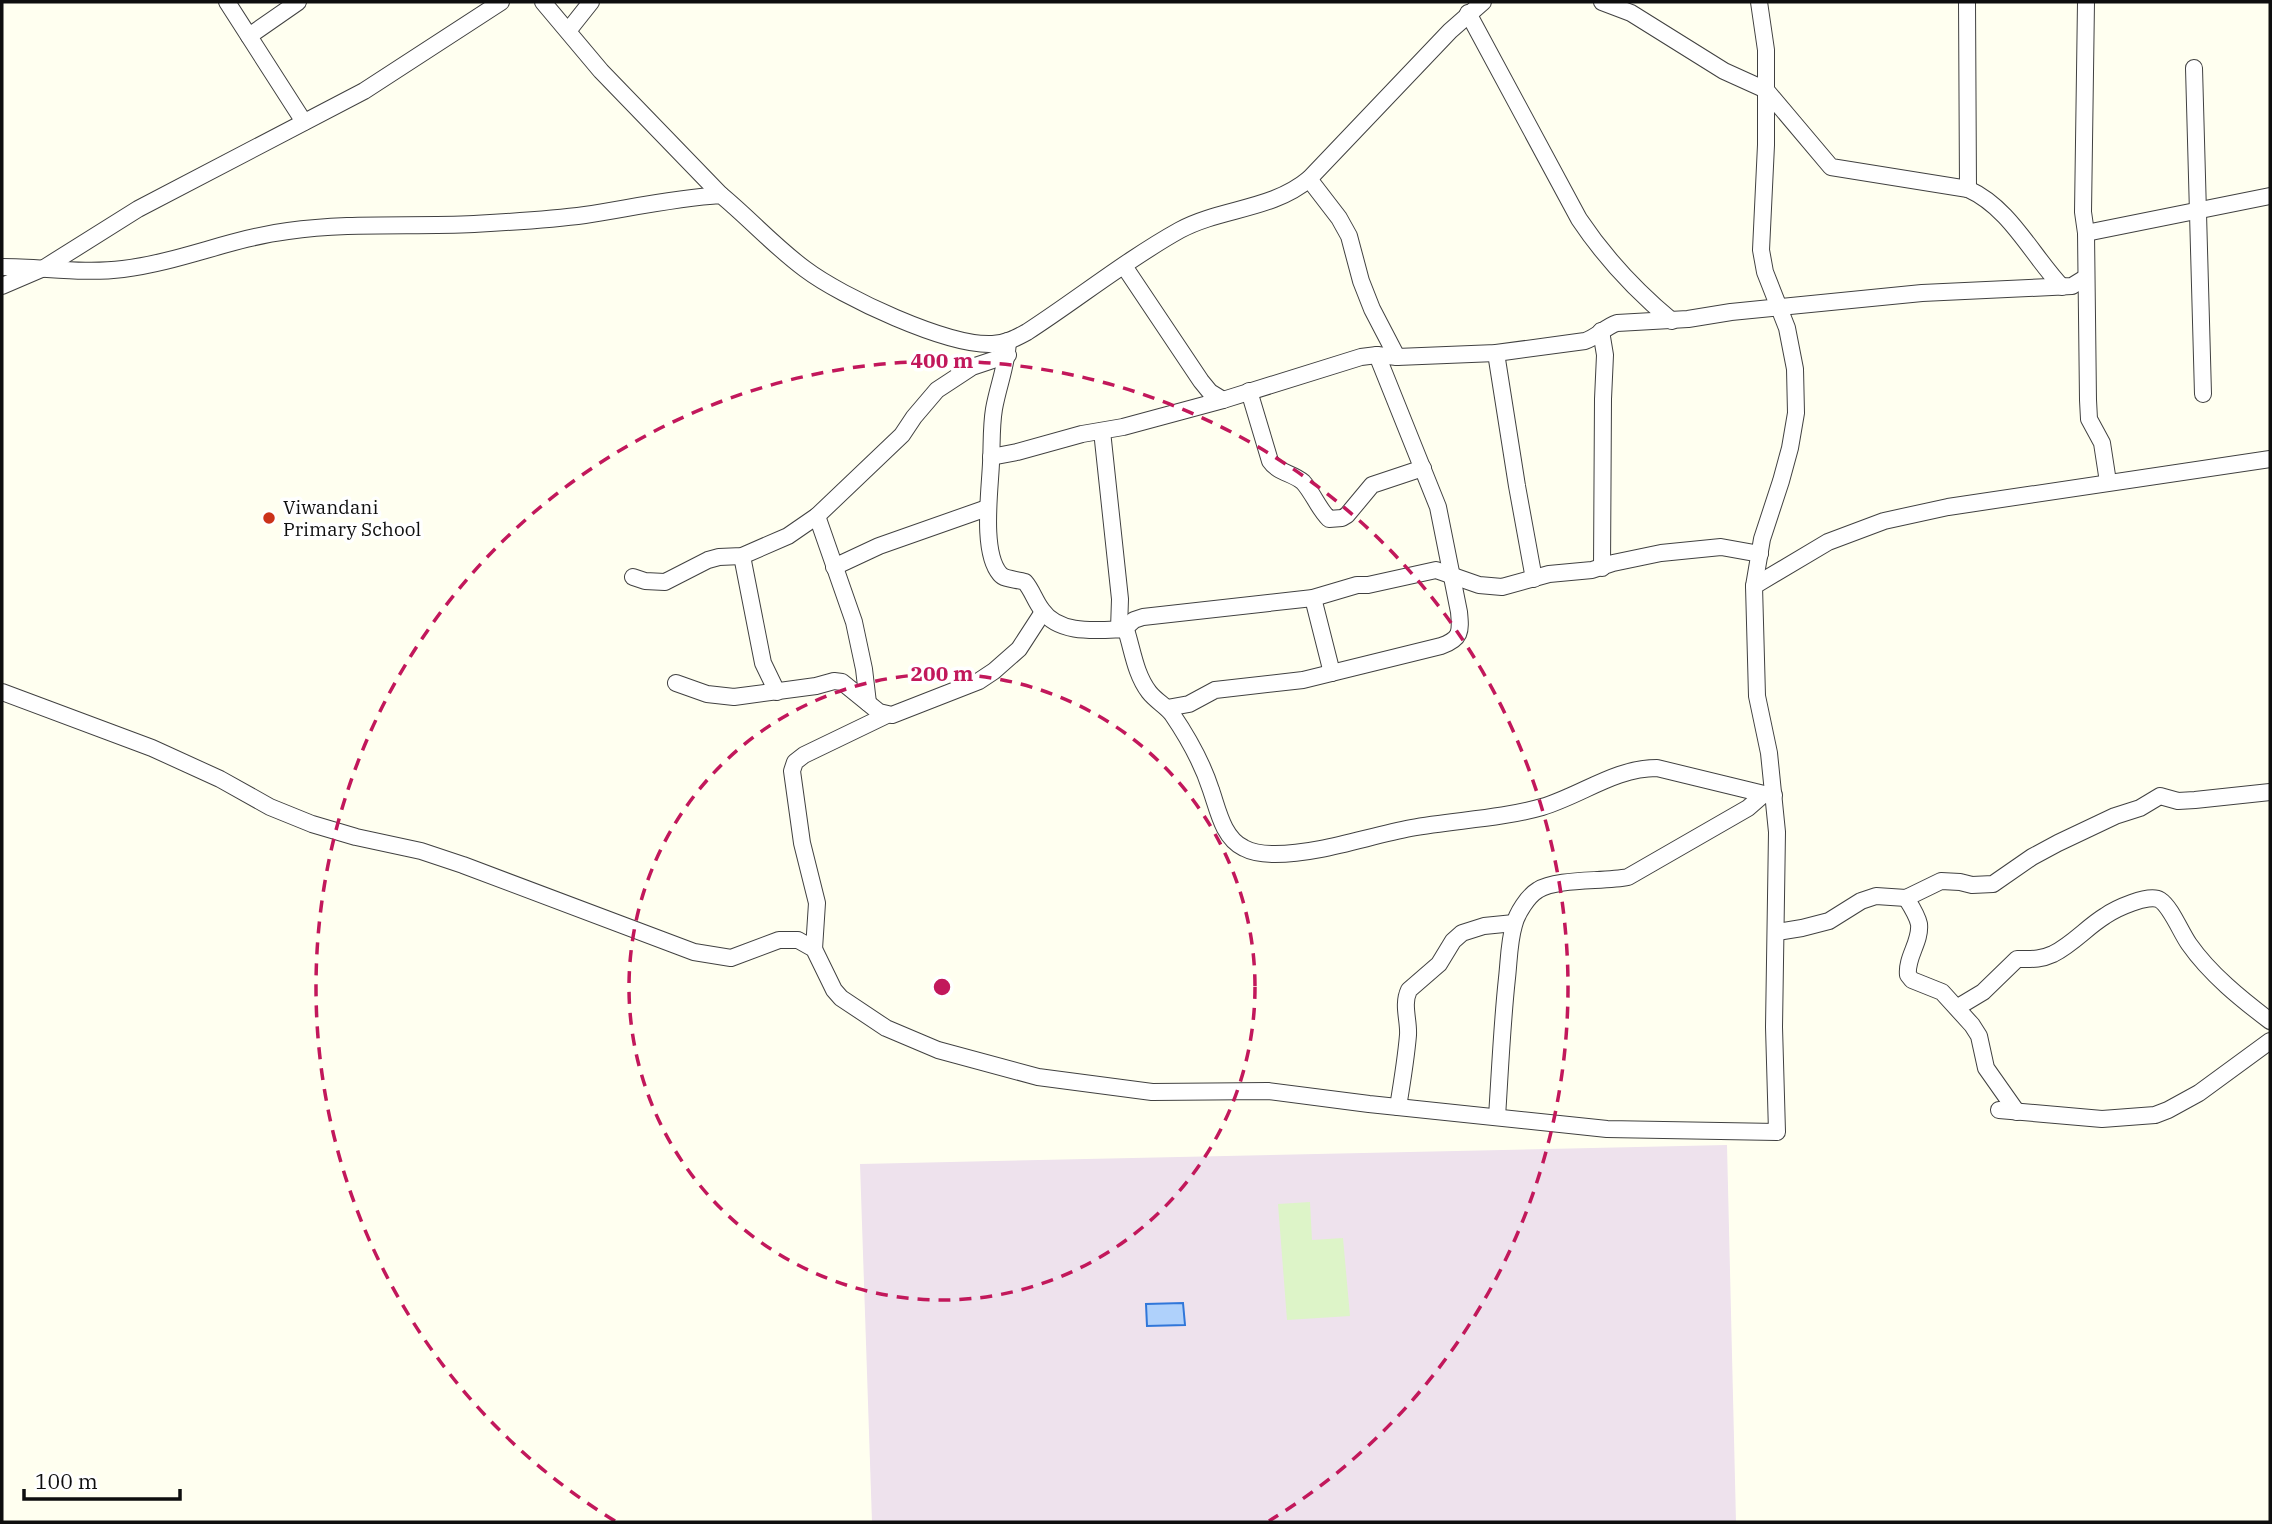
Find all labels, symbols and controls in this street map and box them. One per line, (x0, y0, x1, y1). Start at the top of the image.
text: 400 m (910, 346, 974, 374)
place label: Viwandani Primary School (283, 495, 422, 541)
marker: Viwandani Primary School (261, 510, 277, 526)
text: 200 m (910, 659, 974, 687)
centre of rings (930, 975, 954, 999)
scale bar (24, 1458, 180, 1502)
text: 100 m (35, 1467, 98, 1495)

